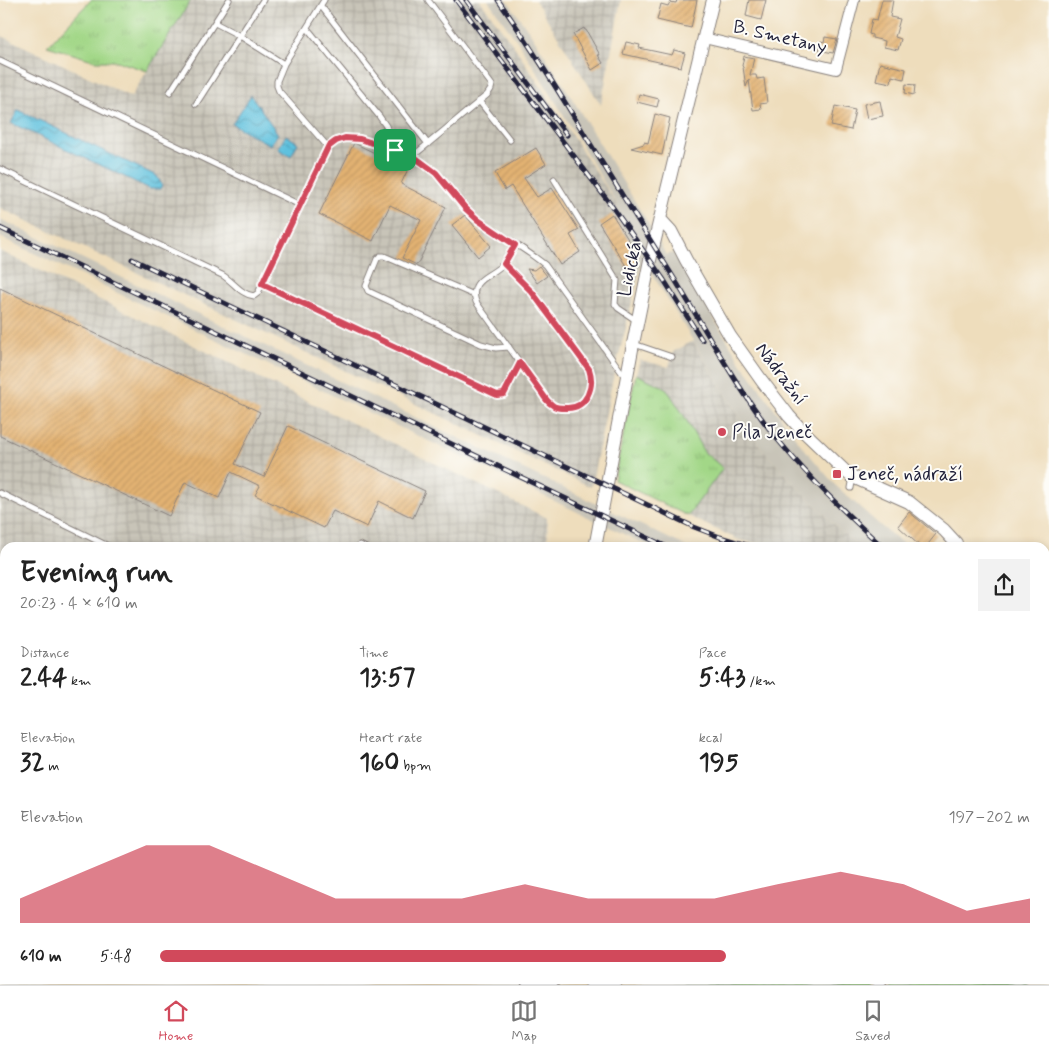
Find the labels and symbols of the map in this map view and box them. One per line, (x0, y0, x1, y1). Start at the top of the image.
street label: B. Smetany (731, 14, 829, 60)
pin (374, 129, 416, 171)
street label: Lidická (612, 239, 648, 299)
street label: Nádražní (749, 338, 813, 410)
place label: Pila Jeneč (732, 420, 812, 445)
marker: Pila Jeneč (716, 426, 728, 438)
place label: Jeneč, nádraží (847, 462, 963, 487)
marker: Jeneč, nádraží (831, 468, 843, 480)

